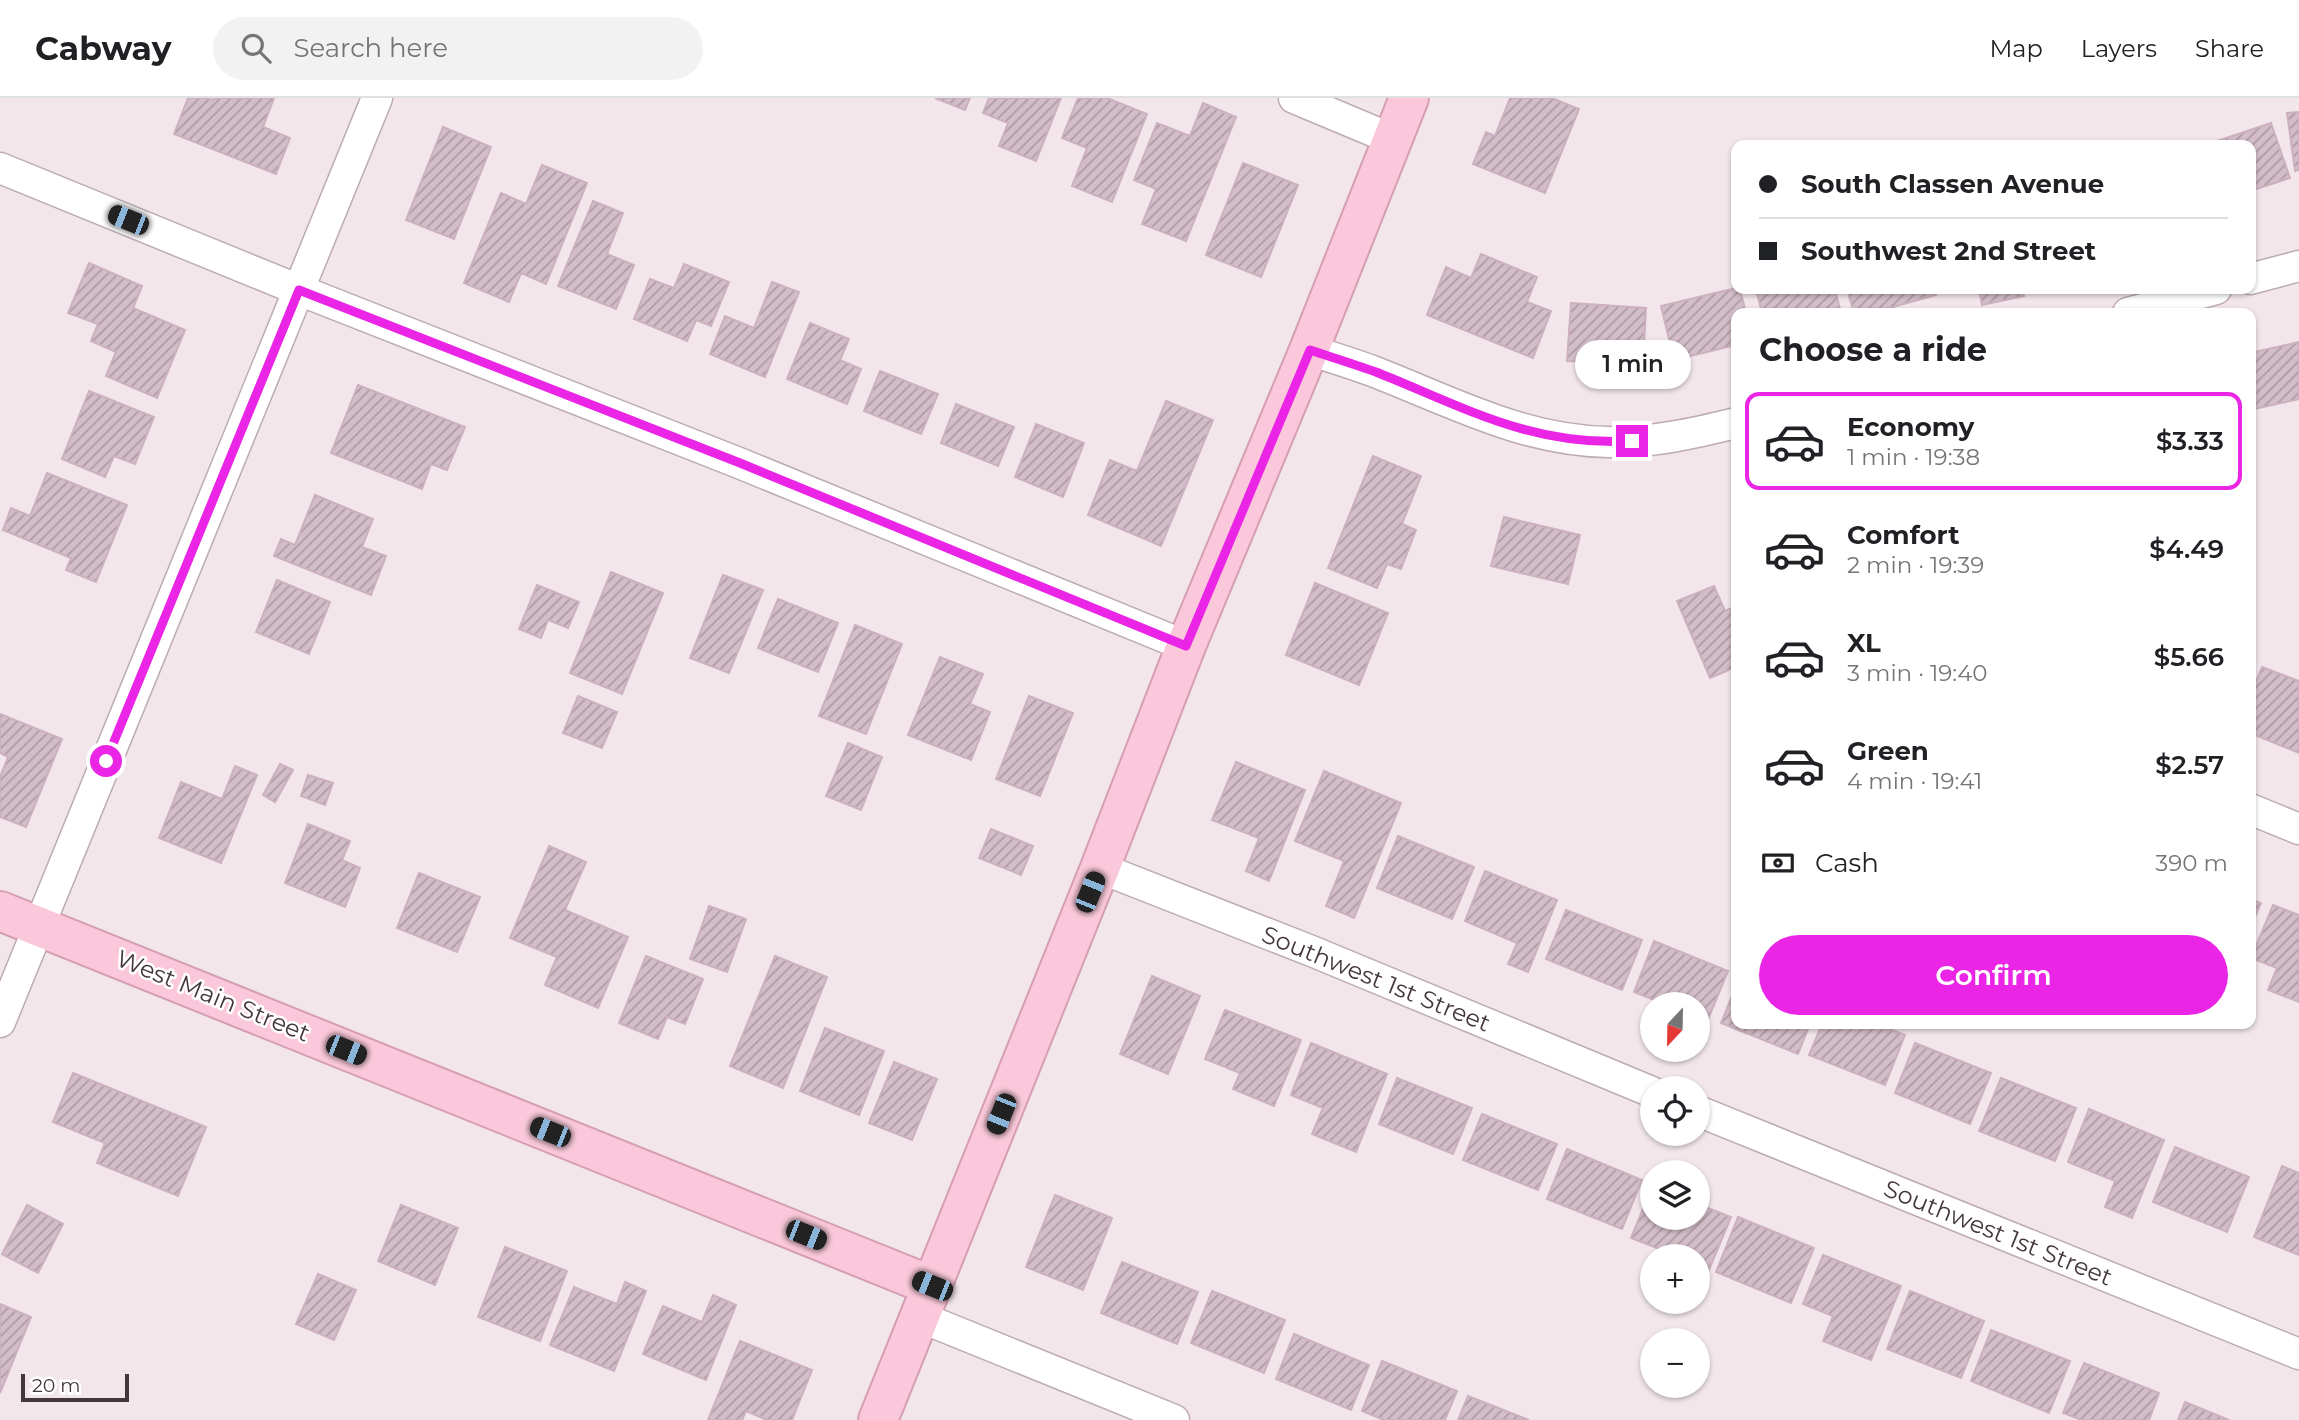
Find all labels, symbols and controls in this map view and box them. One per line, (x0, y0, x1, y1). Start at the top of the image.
search box (213, 17, 703, 80)
text: Cabway (35, 28, 171, 68)
icon: search (237, 29, 275, 67)
text: Search here (293, 32, 448, 64)
text: Map (1989, 34, 2043, 63)
text: Layers (2081, 34, 2157, 63)
text: Share (2195, 34, 2264, 63)
text: South Classen Avenue (1801, 168, 2104, 200)
car (105, 202, 152, 238)
text: Southwest 2nd Street (1801, 235, 2096, 267)
text: Choose a ride (1759, 330, 1987, 369)
callout: 1 min (1574, 340, 1690, 388)
text: 1 min (1602, 350, 1664, 378)
icon: car (1763, 410, 1826, 473)
text: Economy (1847, 411, 1974, 443)
route end (1616, 425, 1648, 457)
text: $3.33 (2156, 425, 2224, 457)
text: 1 min · 19:38 (1847, 443, 1980, 471)
icon: car (1763, 518, 1826, 581)
text: Comfort (1847, 519, 1959, 551)
text: $4.49 (2149, 533, 2224, 565)
text: 2 min · 19:39 (1847, 551, 1984, 579)
icon: car (1763, 626, 1826, 689)
text: XL (1847, 627, 1881, 659)
text: $5.66 (2154, 641, 2224, 673)
text: 3 min · 19:40 (1847, 659, 1988, 687)
icon: car (1763, 734, 1826, 797)
text: Green (1847, 735, 1929, 767)
route start (90, 745, 122, 777)
text: $2.57 (2155, 749, 2224, 781)
text: 4 min · 19:41 (1847, 767, 1982, 795)
icon: cash (1759, 844, 1797, 882)
text: Cash (1815, 847, 1879, 879)
text: 390 m (2155, 849, 2228, 877)
car (1073, 869, 1108, 915)
street label: Southwest 1st Street (1258, 919, 1495, 1038)
button: Confirm (1759, 935, 2228, 1015)
street label: West Main Street (112, 943, 314, 1048)
north arrow (1640, 992, 1710, 1062)
map controls (1640, 992, 1710, 1398)
car (323, 1032, 370, 1068)
button: locate (1640, 1076, 1710, 1146)
car (984, 1091, 1019, 1137)
car (527, 1114, 574, 1150)
button: layers (1640, 1160, 1710, 1230)
street label: Southwest 1st Street (1880, 1173, 2117, 1292)
car (783, 1217, 830, 1253)
button: + (1640, 1244, 1710, 1314)
car (909, 1268, 956, 1304)
button: − (1640, 1328, 1710, 1398)
scale bar (21, 1371, 130, 1403)
text: 20 m (32, 1374, 80, 1397)

